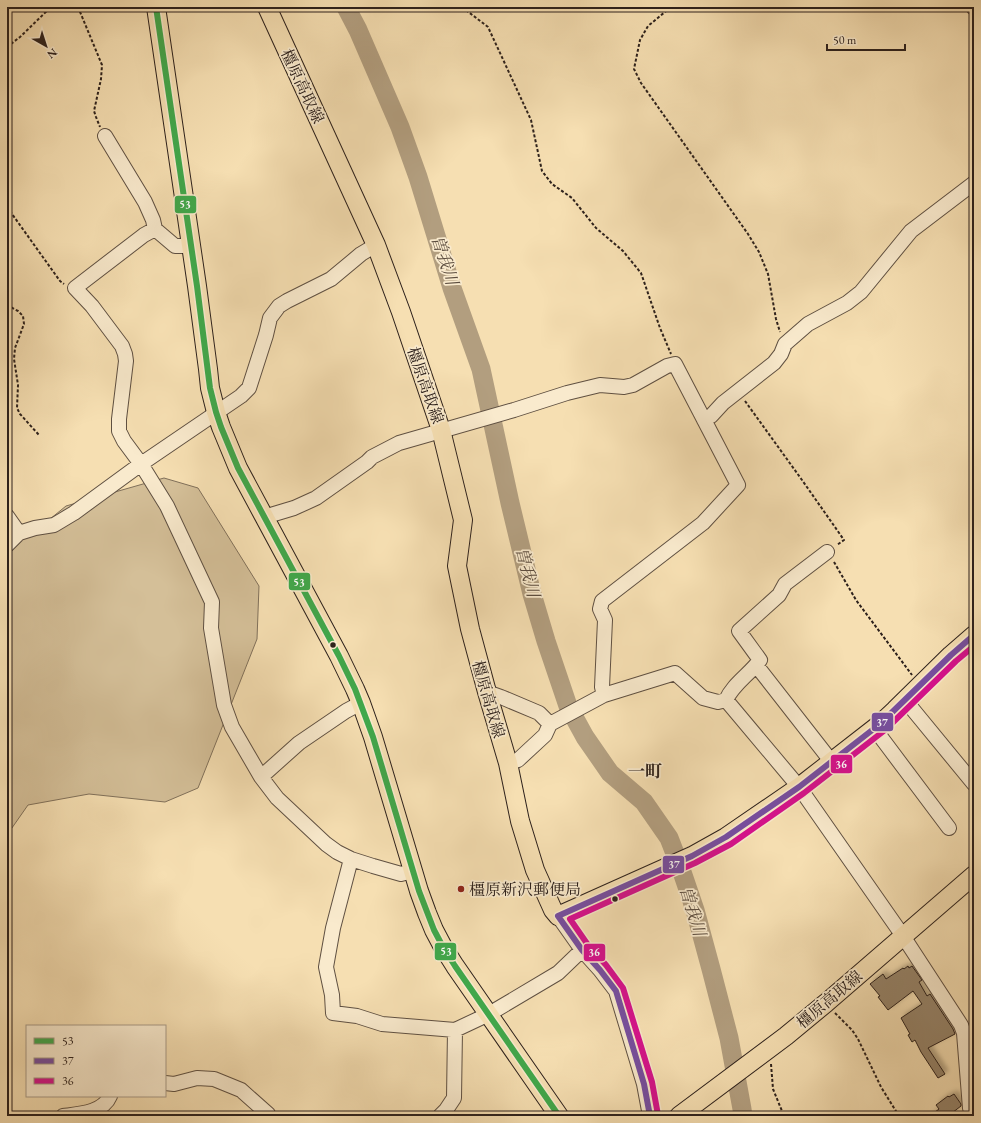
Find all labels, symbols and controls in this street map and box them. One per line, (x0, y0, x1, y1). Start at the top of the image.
north arrow (26, 26, 66, 66)
scale bar (827, 26, 905, 52)
text: 50 m (833, 32, 857, 48)
text: N (44, 46, 60, 62)
street label: 橿原高取線 (276, 46, 329, 127)
line badge: 53 (174, 195, 197, 214)
text: 53 (179, 197, 191, 211)
water label: 曽我川 (427, 232, 464, 290)
street label: 橿原高取線 (403, 344, 448, 426)
water label: 曽我川 (511, 545, 545, 601)
line badge: 53 (288, 572, 311, 591)
text: 53 (293, 575, 305, 589)
unlabelled marker (328, 640, 338, 650)
street label: 橿原高取線 (467, 658, 510, 740)
line badge: 37 (871, 712, 894, 732)
text: 37 (876, 715, 888, 729)
line badge: 36 (830, 754, 853, 774)
text: 36 (835, 757, 847, 771)
district label: 一町 (628, 760, 662, 782)
line badge: 37 (662, 855, 685, 874)
text: 37 (668, 857, 680, 871)
place label: 橿原新沢郵便局 (469, 879, 581, 900)
water label: 曽我川 (675, 883, 712, 941)
marker: 橿原新沢郵便局 (456, 884, 466, 894)
unlabelled marker (610, 894, 620, 904)
line badge: 53 (434, 942, 457, 961)
line badge: 36 (583, 943, 606, 962)
text: 53 (440, 944, 452, 958)
text: 36 (588, 945, 600, 959)
street label: 橿原高取線 (792, 966, 867, 1033)
legend (26, 1025, 166, 1097)
text: 53 (62, 1033, 74, 1049)
text: 37 (62, 1053, 74, 1069)
text: 36 (62, 1073, 74, 1089)

